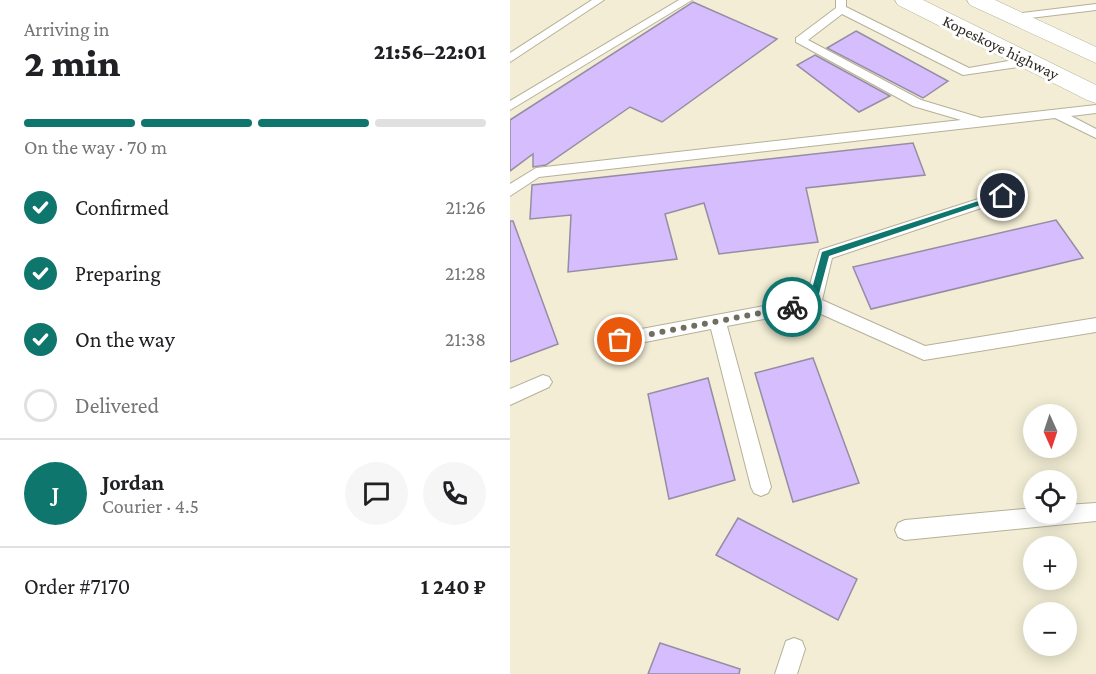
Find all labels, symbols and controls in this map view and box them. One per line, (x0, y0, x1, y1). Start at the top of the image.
street label: Kopeskoye highway (940, 12, 1062, 84)
text: Arriving in (24, 18, 109, 40)
text: 21:56–22:01 (374, 39, 486, 64)
text: 2 min (24, 41, 120, 84)
text: On the way · 70 m (24, 136, 167, 158)
pin (977, 170, 1028, 221)
icon: home (986, 179, 1019, 212)
icon: check (24, 191, 57, 224)
text: Confirmed (75, 195, 169, 220)
text: 21:26 (446, 196, 486, 218)
icon: check (24, 257, 57, 290)
text: Preparing (75, 261, 161, 286)
text: 21:28 (445, 262, 486, 284)
courier (762, 277, 822, 337)
icon: bike (776, 291, 809, 324)
pin (594, 314, 645, 365)
icon: check (24, 323, 57, 356)
icon: bag (603, 323, 636, 356)
text: On the way (75, 327, 175, 352)
text: 21:38 (445, 328, 486, 350)
text: Delivered (75, 393, 159, 418)
north arrow (1023, 404, 1077, 458)
map controls (1023, 404, 1077, 656)
button: chat (345, 462, 408, 525)
button: phone (423, 462, 486, 525)
text: Jordan (102, 470, 164, 495)
button: locate (1023, 470, 1077, 524)
text: J (52, 481, 59, 506)
text: Courier · 4.5 (102, 495, 199, 517)
button: + (1023, 536, 1077, 590)
text: Order #7170 (24, 574, 130, 599)
text: 1 240 ₽ (421, 574, 486, 599)
button: − (1023, 602, 1077, 656)

